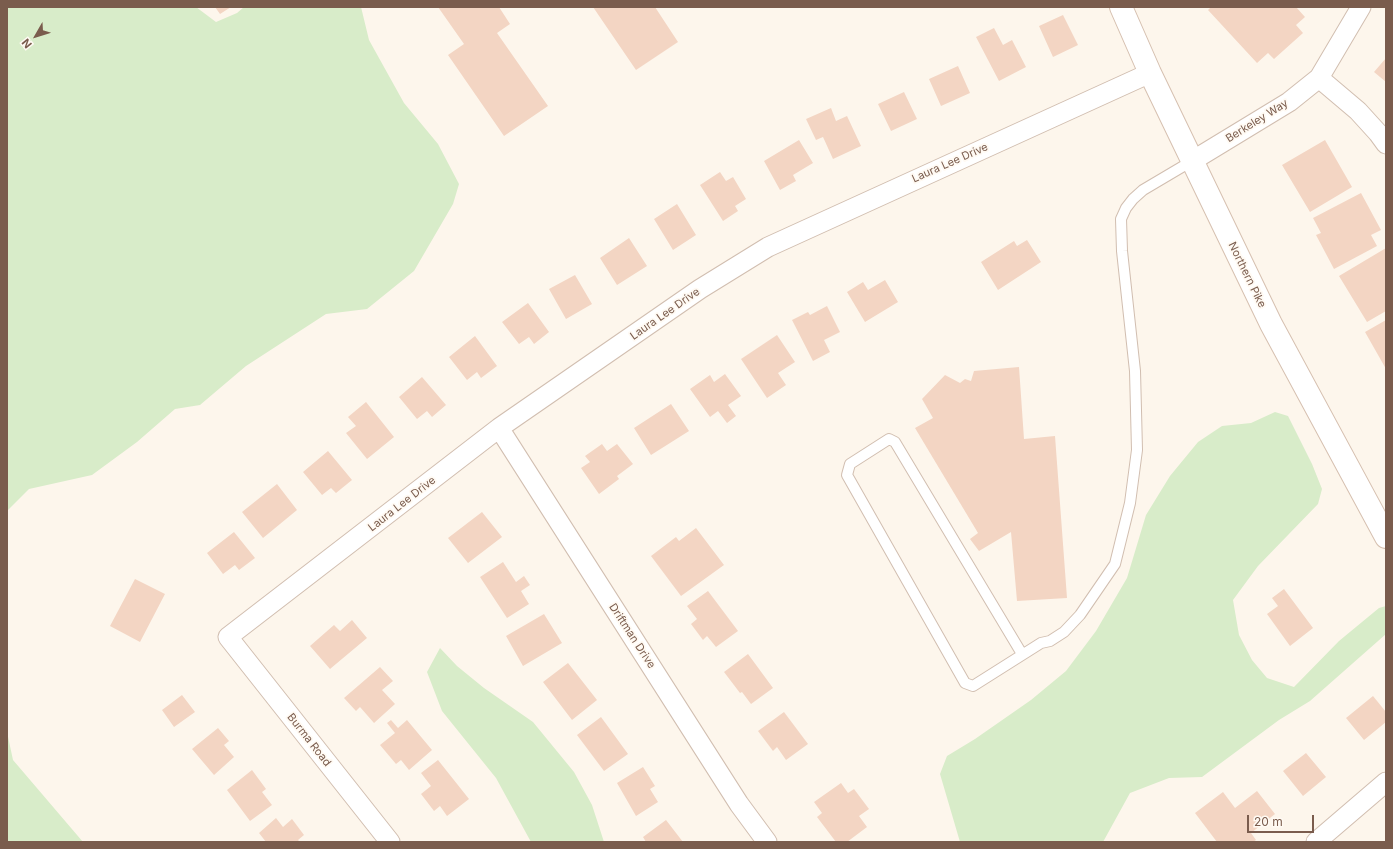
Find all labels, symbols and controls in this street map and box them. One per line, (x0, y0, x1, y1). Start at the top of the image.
north arrow (16, 16, 56, 56)
text: N (19, 36, 35, 51)
street label: Berkeley Way (1224, 97, 1290, 145)
street label: Laura Lee Drive (910, 140, 990, 186)
street label: Northern Pike (1225, 240, 1269, 310)
street label: Laura Lee Drive (628, 285, 702, 343)
street label: Laura Lee Drive (366, 474, 438, 534)
street label: Driftman Drive (606, 601, 658, 671)
street label: Burma Road (284, 711, 334, 769)
scale bar (1249, 807, 1316, 833)
text: 20 m (1254, 814, 1283, 829)

